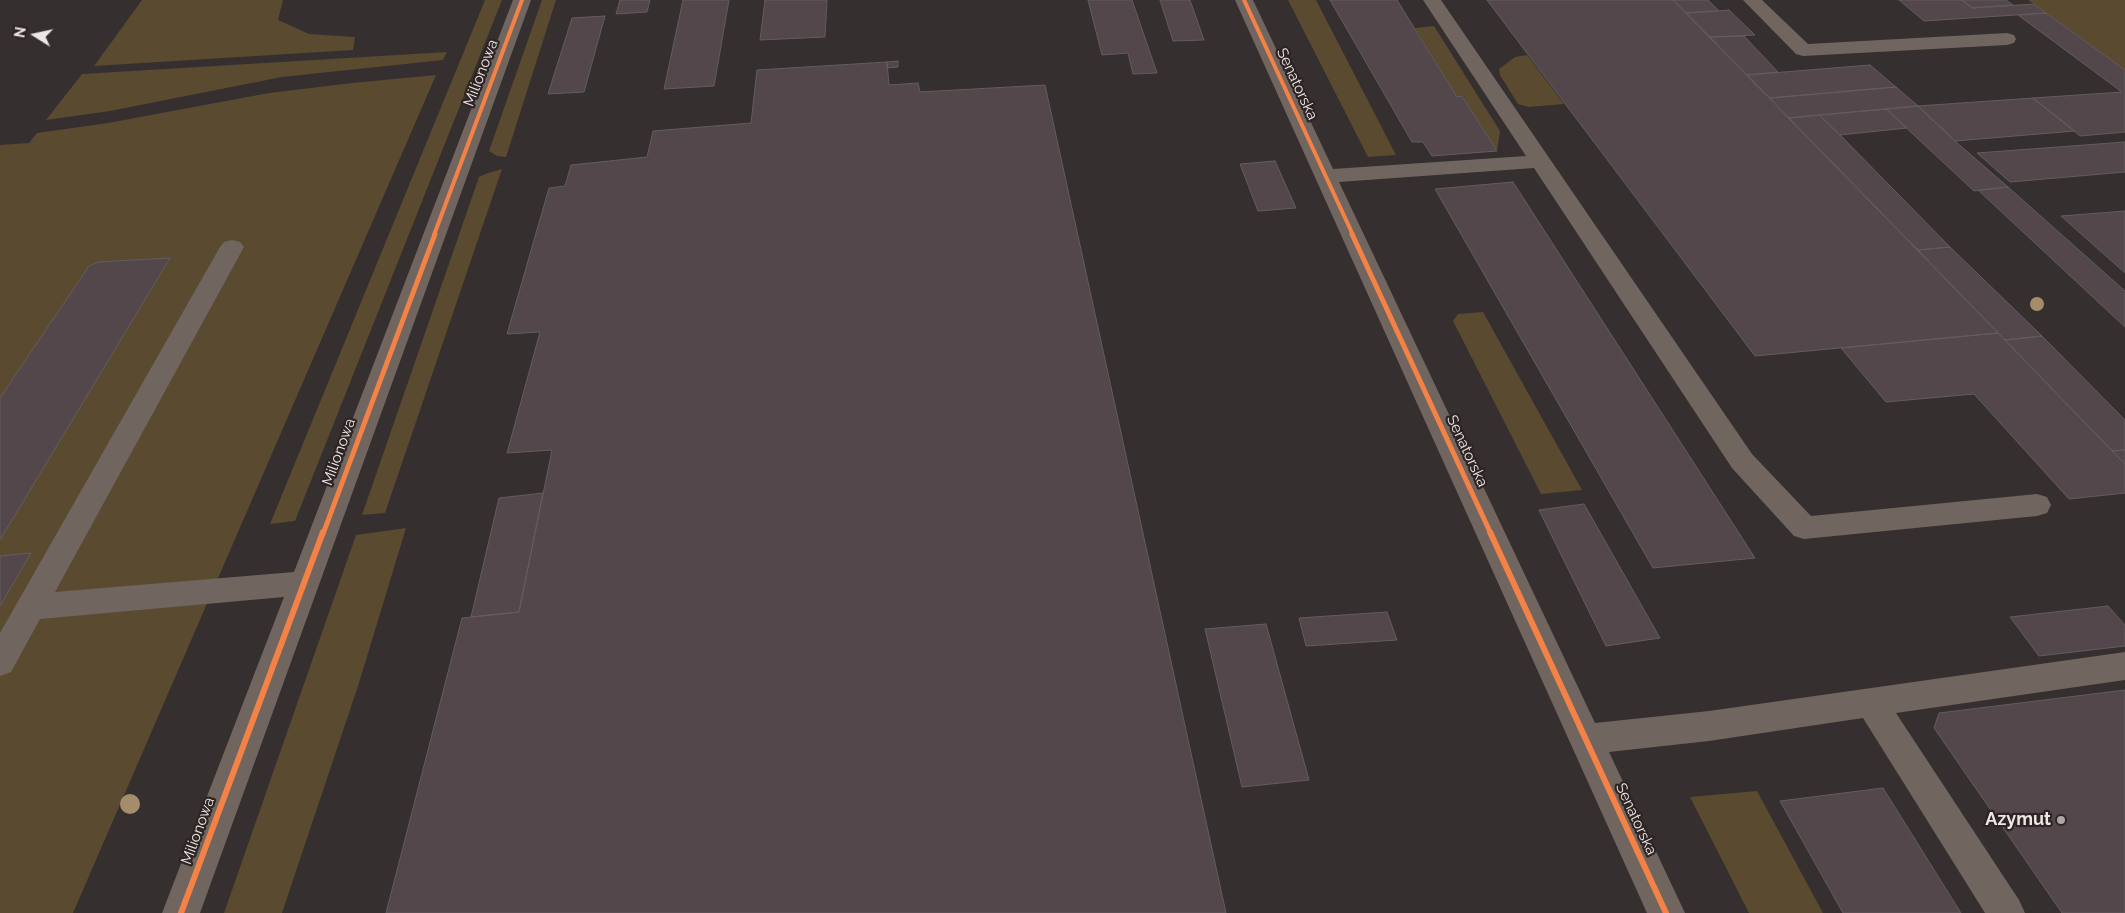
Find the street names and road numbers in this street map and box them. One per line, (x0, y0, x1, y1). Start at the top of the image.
street label: Milionowa (460, 37, 502, 109)
street label: Senatorska (1273, 45, 1321, 123)
street label: Senatorska (1443, 412, 1491, 490)
street label: Milionowa (319, 416, 359, 488)
street label: Senatorska (1612, 780, 1660, 858)
street label: Milionowa (178, 795, 218, 867)

